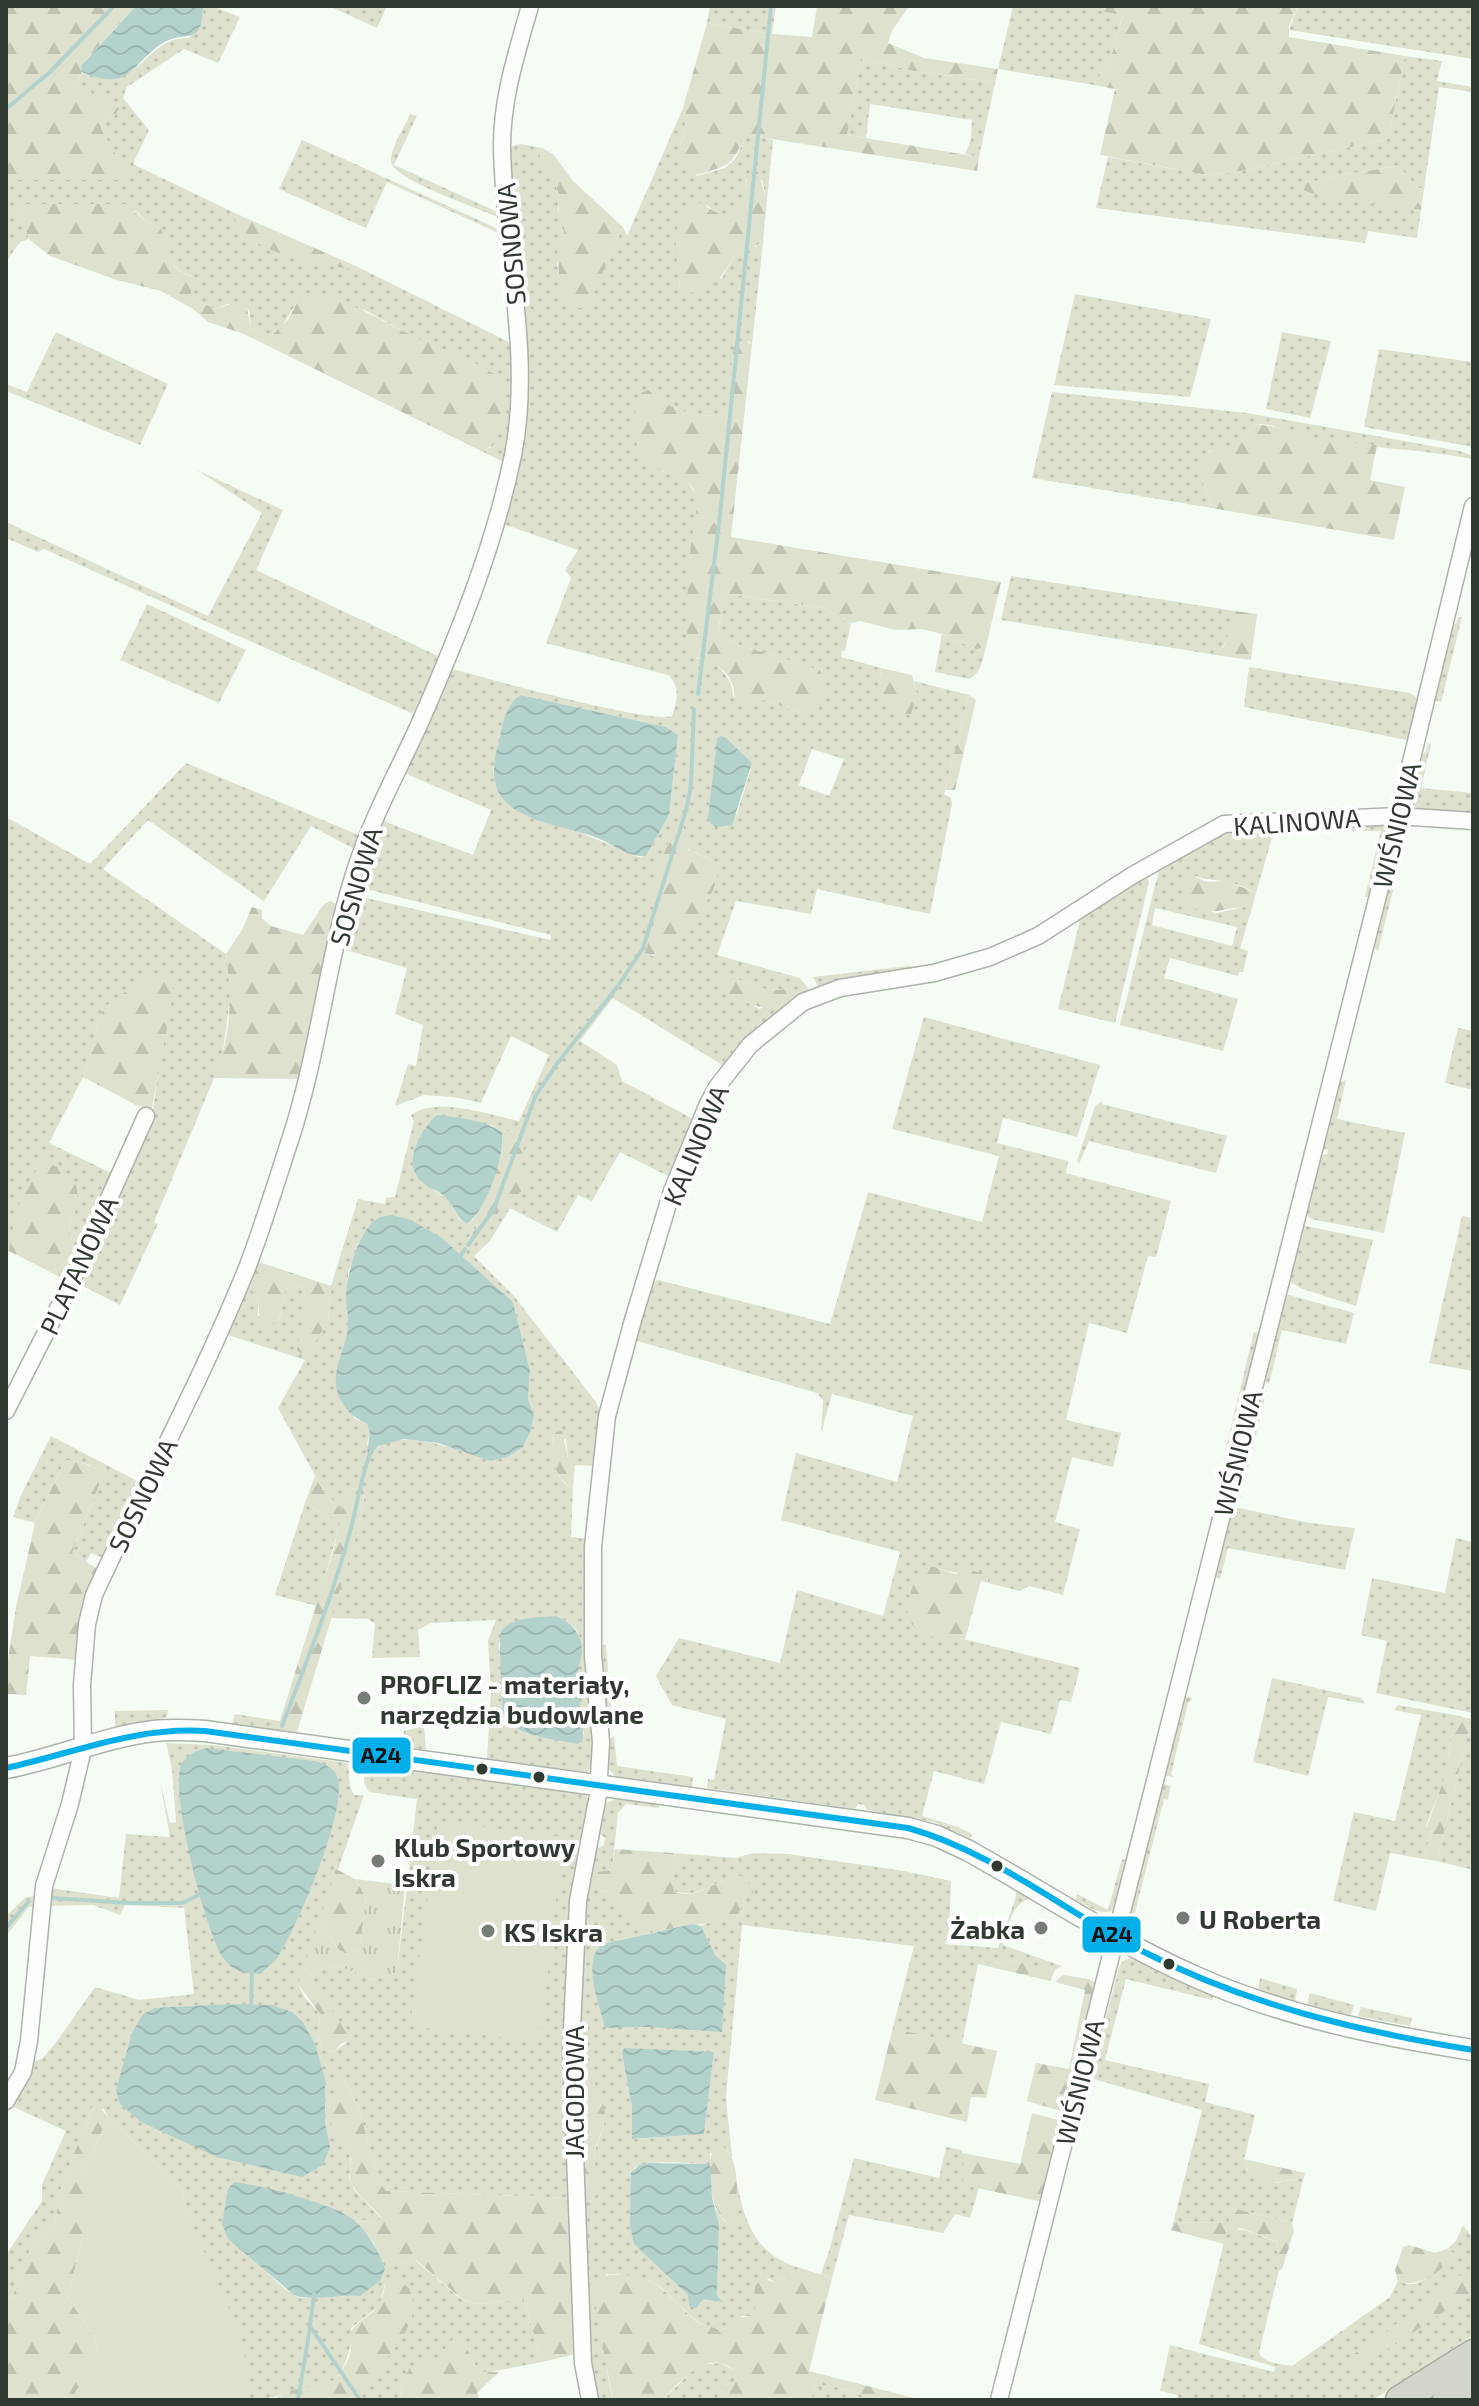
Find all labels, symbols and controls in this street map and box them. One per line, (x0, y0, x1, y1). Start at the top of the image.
street label: SOSNOWA (489, 182, 531, 306)
street label: WIŚNIOWA (1365, 759, 1427, 891)
street label: KALINOWA (1232, 801, 1362, 841)
street label: SOSNOWA (322, 823, 388, 949)
street label: KALINOWA (656, 1080, 734, 1210)
street label: PLATANOWA (32, 1191, 124, 1339)
street label: WIŚNIOWA (1206, 1387, 1268, 1519)
street label: SOSNOWA (101, 1433, 183, 1557)
place label: PROFLIZ - materiały, narzędzia budowlane (380, 1668, 644, 1729)
marker: PROFLIZ - materiały, narzędzia budowlane (355, 1689, 373, 1707)
line badge: A24 (351, 1736, 412, 1775)
text: A24 (360, 1741, 402, 1767)
unlabelled marker (474, 1761, 490, 1777)
unlabelled marker (531, 1769, 547, 1785)
place label: Klub Sportowy Iskra (394, 1831, 576, 1892)
marker: Klub Sportowy Iskra (369, 1852, 387, 1870)
unlabelled marker (989, 1858, 1005, 1874)
place label: U Roberta (1199, 1903, 1321, 1934)
marker: U Roberta (1174, 1909, 1192, 1927)
place label: Żabka (950, 1913, 1025, 1944)
line badge: A24 (1081, 1915, 1142, 1954)
place label: KS Iskra (504, 1916, 603, 1947)
marker: Żabka (1032, 1919, 1050, 1937)
text: A24 (1091, 1920, 1133, 1946)
marker: KS Iskra (479, 1922, 497, 1940)
unlabelled marker (1161, 1956, 1177, 1972)
street label: WIŚNIOWA (1048, 2016, 1110, 2148)
street label: JAGODOWA (558, 2025, 589, 2159)

